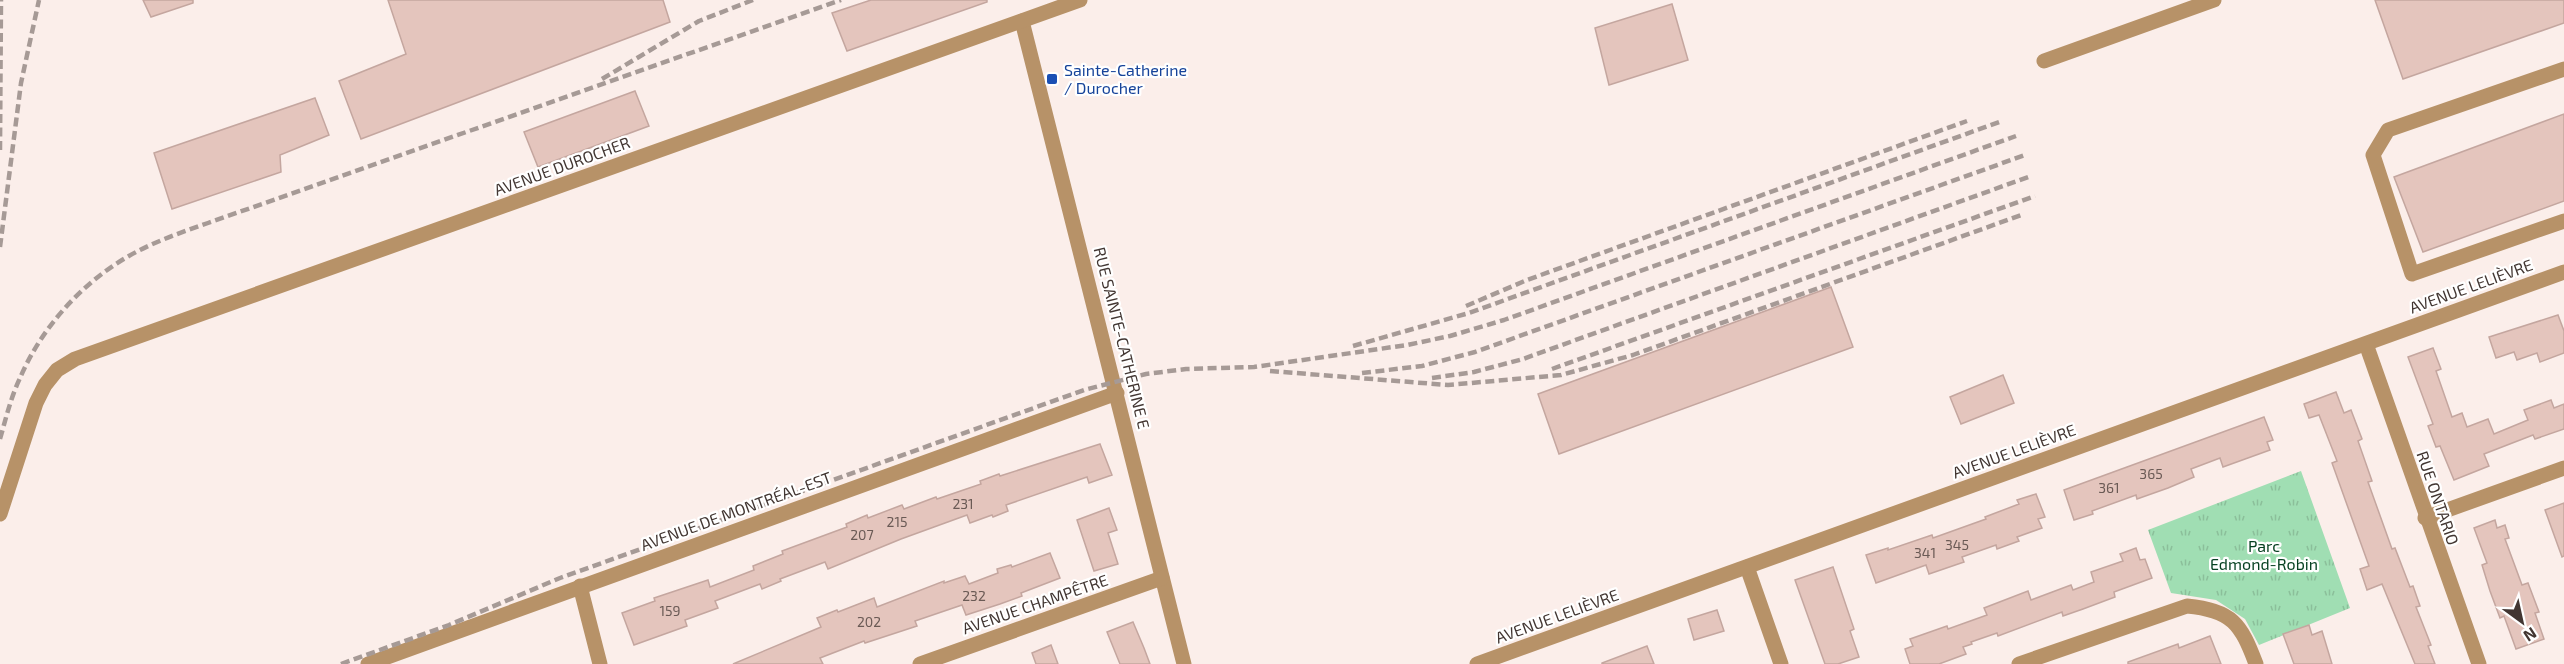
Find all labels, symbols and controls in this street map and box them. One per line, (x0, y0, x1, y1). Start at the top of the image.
place label: Sainte-Catherine / Durocher (1064, 60, 1187, 97)
marker: Sainte-Catherine / Durocher (1045, 72, 1059, 86)
street label: AVENUE DUROCHER (491, 132, 632, 199)
street label: RUE SAINTE-CATHERINE E (1091, 245, 1154, 431)
street label: AVENUE LELIÈVRE (2407, 254, 2535, 317)
street label: AVENUE LELIÈVRE (1950, 419, 2078, 482)
street label: RUE ONTARIO (2414, 448, 2463, 547)
house number: 365 (2139, 465, 2163, 482)
street label: AVENUE DE MONTRÉAL-EST (638, 467, 834, 554)
house number: 361 (2098, 479, 2120, 496)
house number: 231 (952, 495, 974, 512)
house number: 215 (887, 513, 907, 530)
house number: 207 (850, 526, 874, 543)
house number: 345 (1945, 536, 1969, 553)
park label: Parc Edmond-Robin (2210, 536, 2318, 573)
house number: 341 (1914, 544, 1936, 561)
street label: AVENUE CHAMPÊTRE (959, 570, 1110, 637)
street label: AVENUE LELIÈVRE (1493, 584, 1621, 647)
house number: 232 (962, 587, 986, 604)
north arrow (2492, 592, 2552, 652)
house number: 159 (659, 602, 681, 619)
house number: 202 (857, 613, 881, 630)
text: N (2520, 624, 2540, 646)

